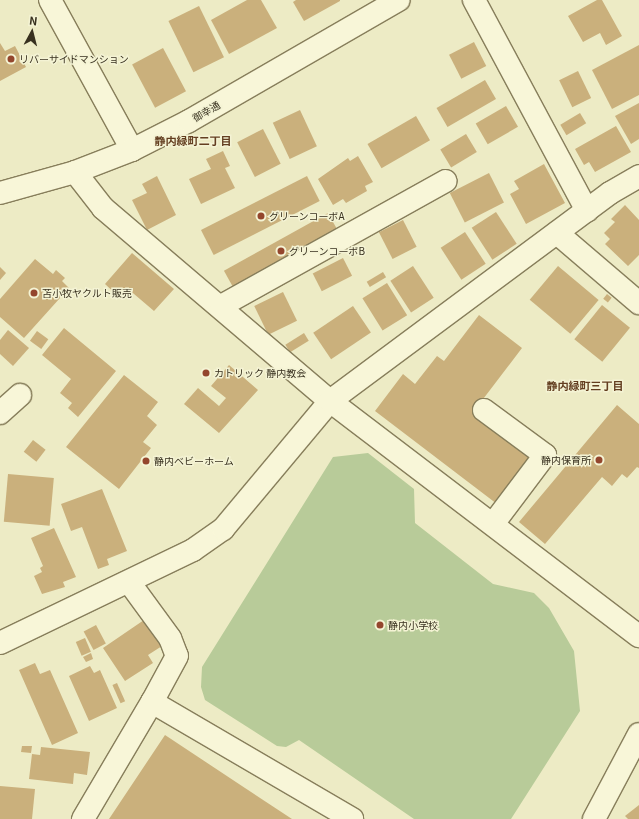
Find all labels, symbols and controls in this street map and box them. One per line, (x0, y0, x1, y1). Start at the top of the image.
north arrow (12, 12, 52, 52)
text: N (28, 12, 39, 29)
place label: リバーサイドマンション (19, 53, 129, 65)
marker: リバーサイドマンション (6, 54, 16, 64)
street label: 御幸通 (190, 98, 222, 124)
district label: 静内緑町二丁目 (155, 133, 231, 147)
place label: グリーンコーポA (269, 210, 345, 222)
marker: グリーンコーポA (256, 211, 266, 221)
place label: グリーンコーポB (289, 245, 366, 257)
marker: グリーンコーポB (276, 246, 286, 256)
place label: 苫小牧ヤクルト販売 (42, 287, 132, 299)
marker: 苫小牧ヤクルト販売 (29, 288, 39, 298)
place label: カトリック 静内教会 (214, 367, 306, 379)
marker: カトリック 静内教会 (201, 368, 211, 378)
district label: 静内緑町三丁目 (547, 378, 623, 392)
place label: 静内保育所 (541, 454, 591, 466)
place label: 静内ベビーホーム (154, 455, 234, 467)
marker: 静内保育所 (594, 455, 604, 465)
marker: 静内ベビーホーム (141, 456, 151, 466)
place label: 静内小学校 (388, 619, 438, 631)
marker: 静内小学校 (375, 620, 385, 630)

